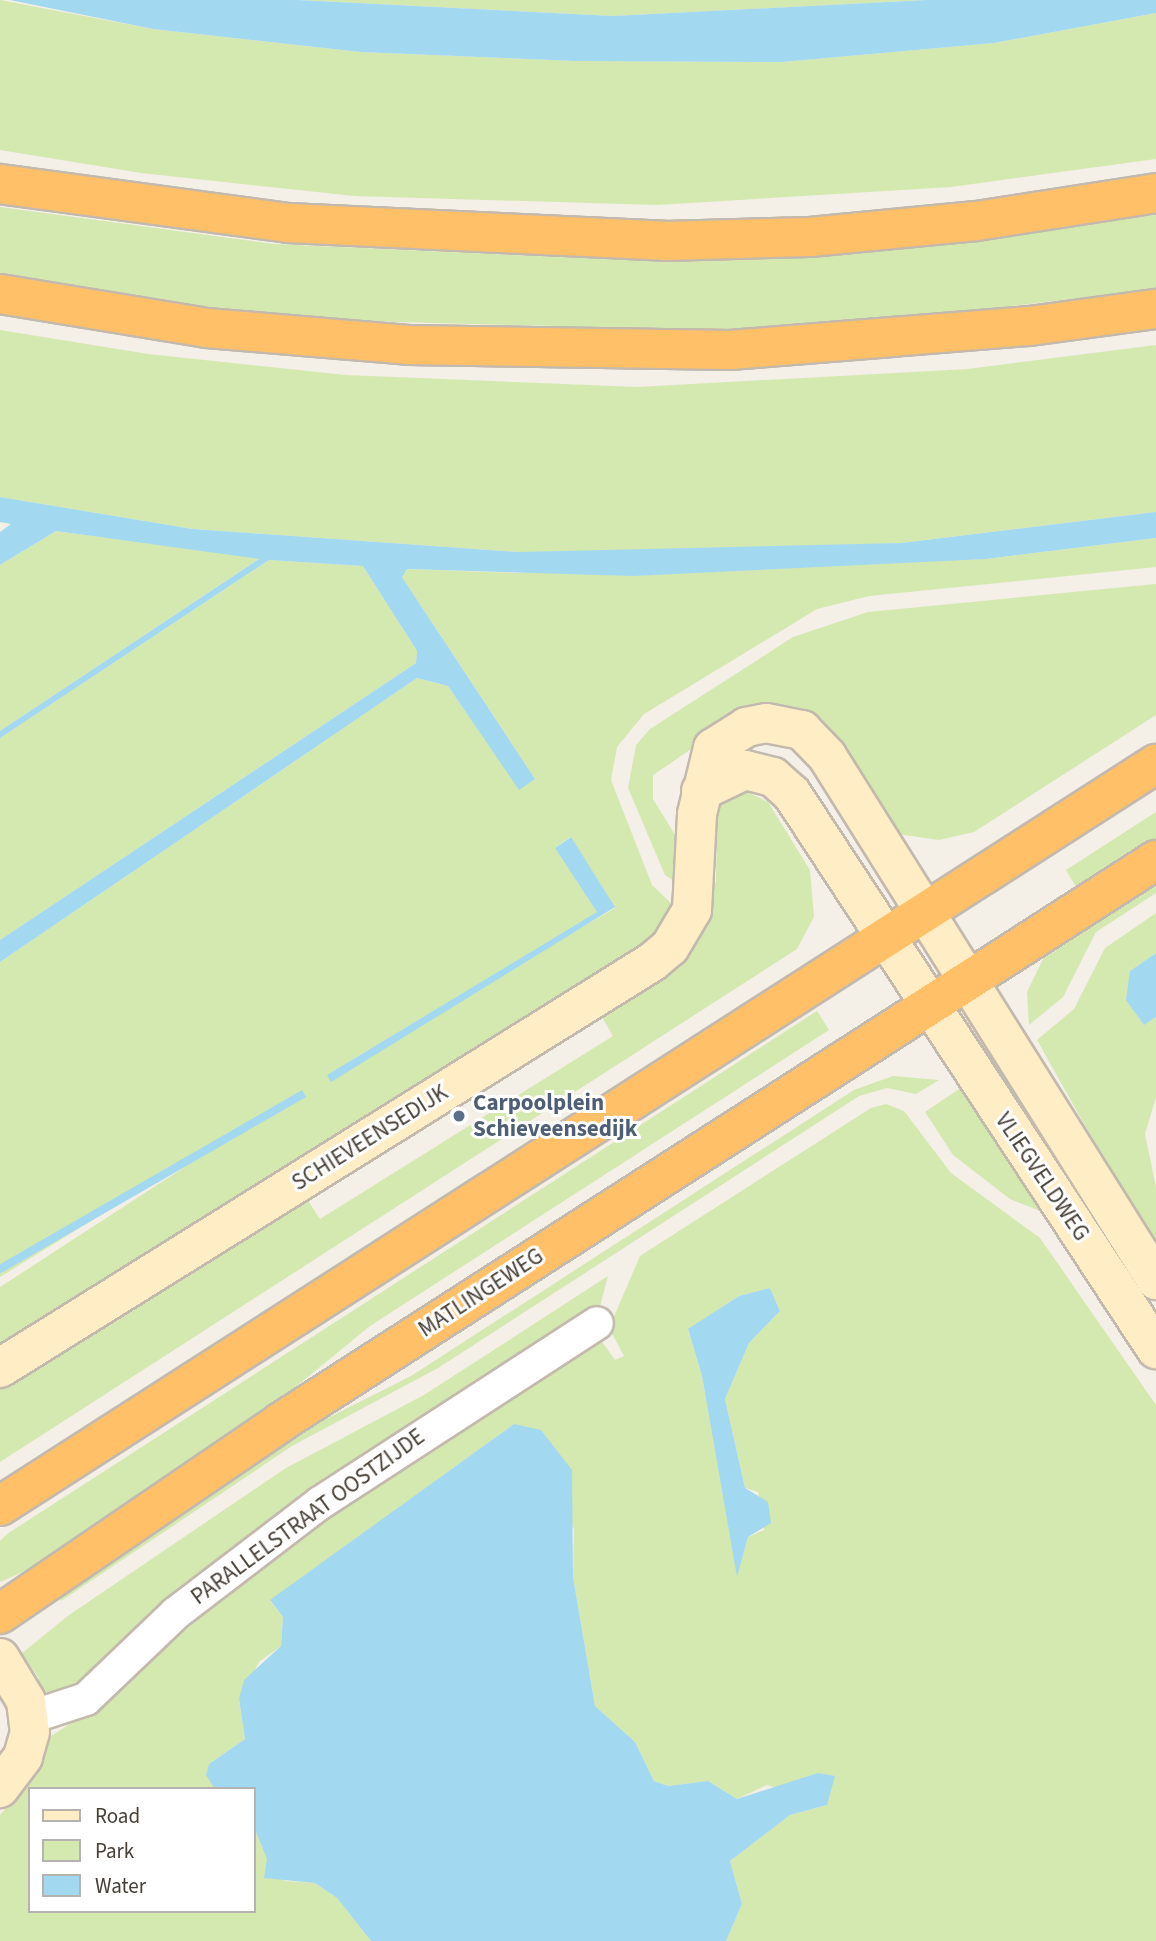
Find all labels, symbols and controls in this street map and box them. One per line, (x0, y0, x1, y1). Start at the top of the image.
street label: SCHIEVEENSEDIJK (287, 1079, 453, 1197)
place label: Carpoolplein Schieveensedijk (473, 1089, 637, 1143)
marker: Carpoolplein Schieveensedijk (451, 1108, 467, 1124)
street label: VLIEGVELDWEG (989, 1108, 1095, 1246)
street label: MATLINGEWEG (413, 1242, 549, 1344)
street label: PARALLELSTRAAT OOSTZIJDE (186, 1423, 430, 1611)
legend (28, 1787, 256, 1913)
text: Road (95, 1801, 140, 1831)
text: Park (95, 1836, 134, 1866)
text: Water (95, 1871, 146, 1901)

